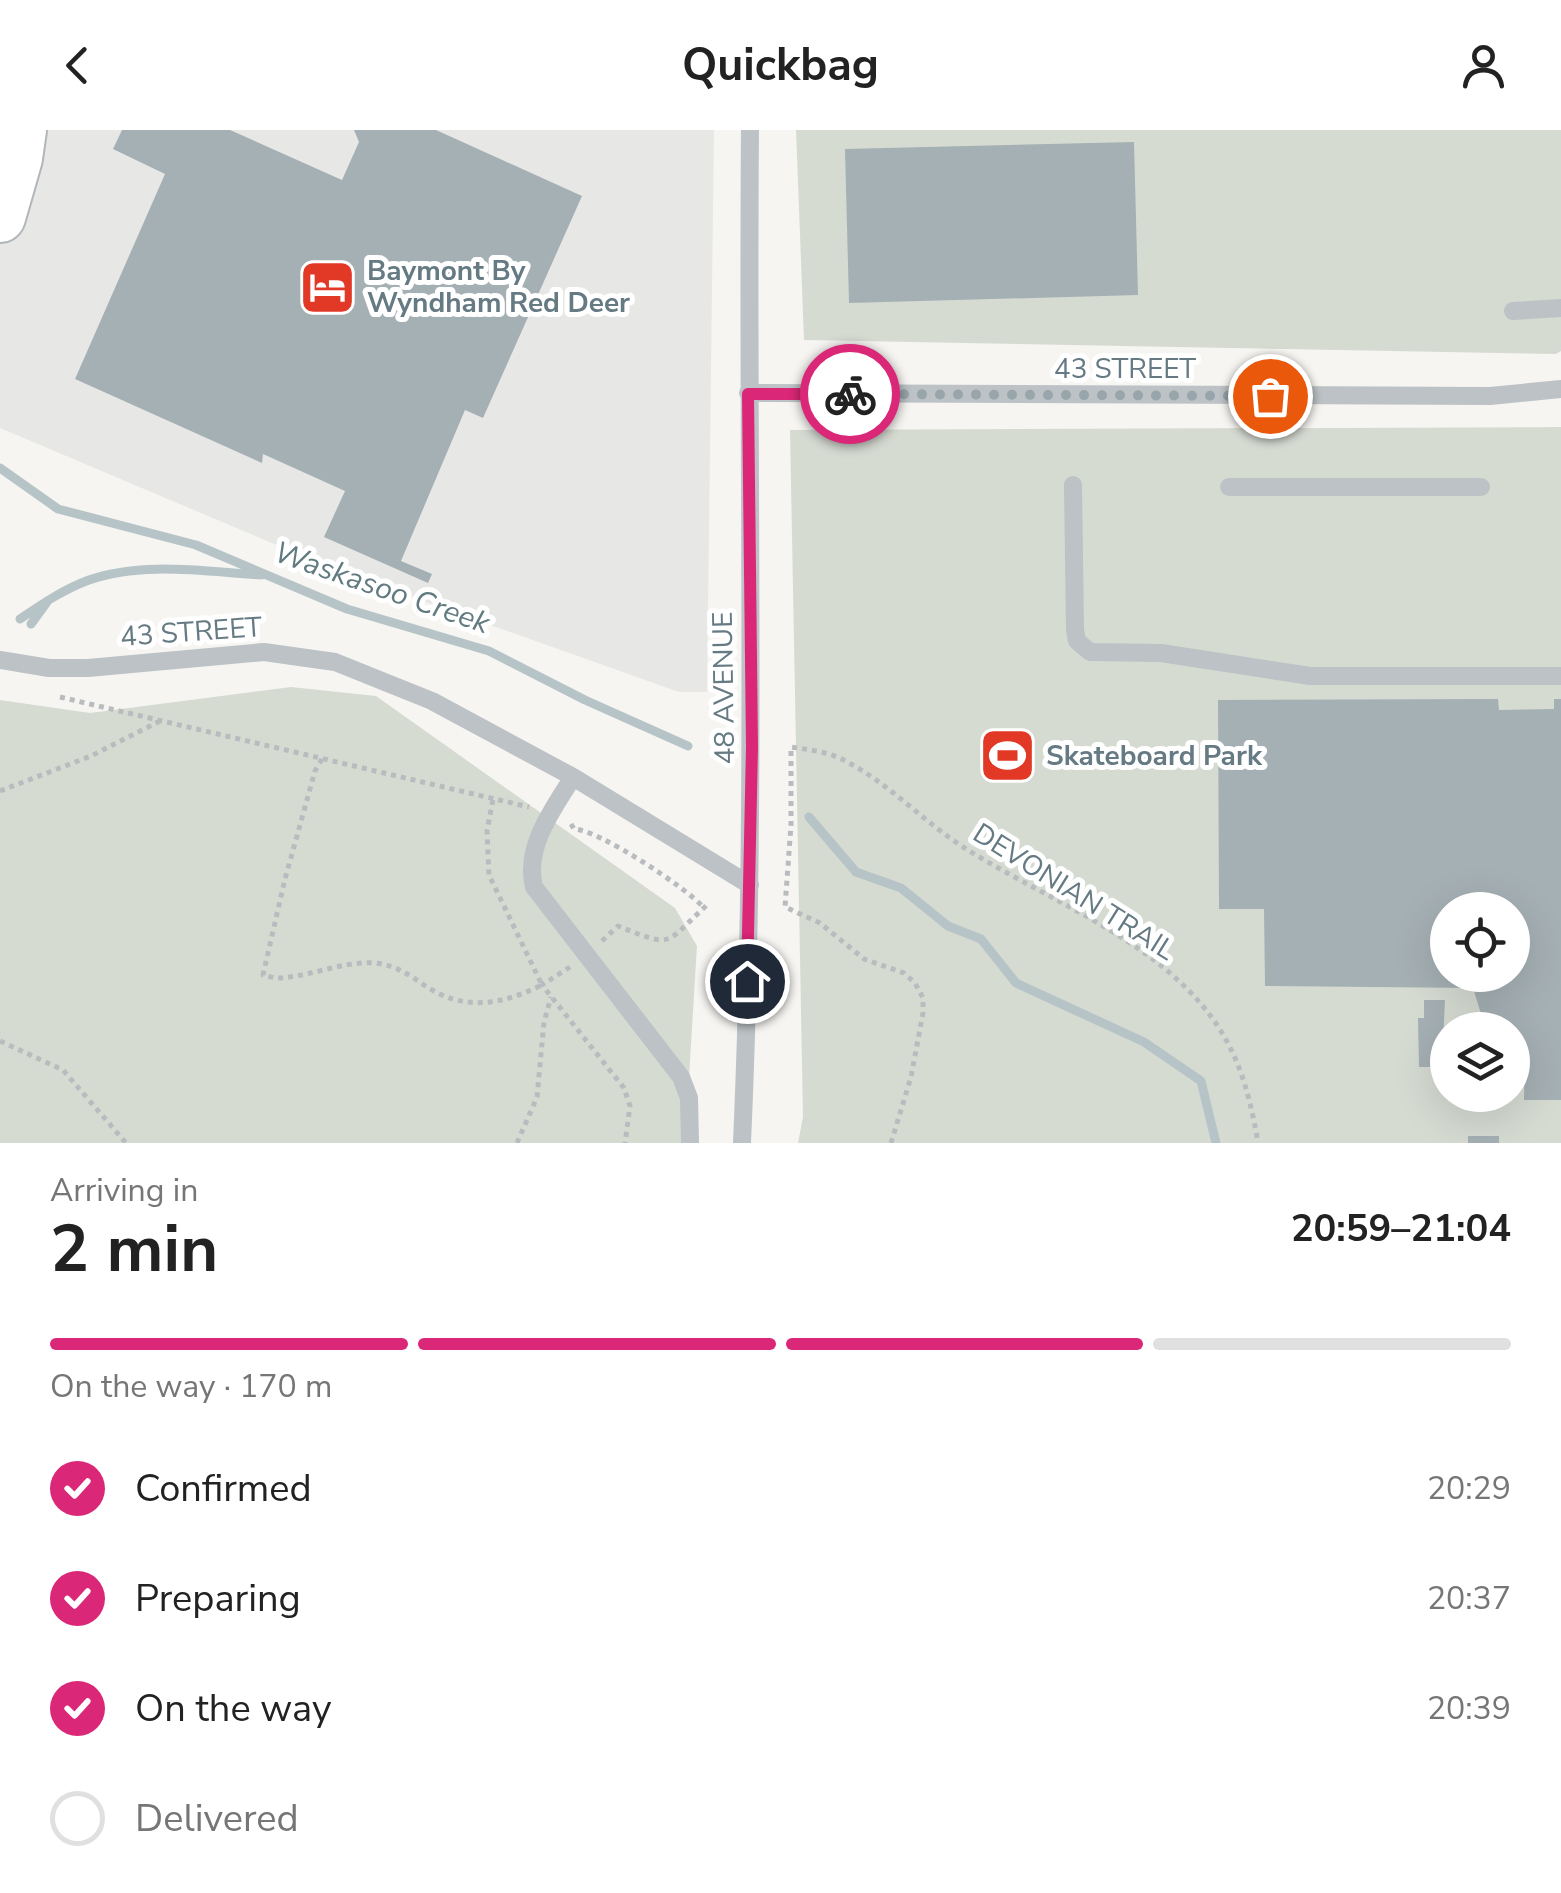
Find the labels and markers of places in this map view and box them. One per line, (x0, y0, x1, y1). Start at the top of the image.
place label: Baymont By Wyndham Red Deer (367, 252, 630, 322)
hotel icon: Baymont By Wyndham Red Deer (298, 257, 358, 317)
pin (1228, 354, 1313, 439)
sports icon: Skateboard Park (977, 726, 1037, 786)
place label: Skateboard Park (1046, 737, 1263, 775)
pin (705, 939, 790, 1024)

